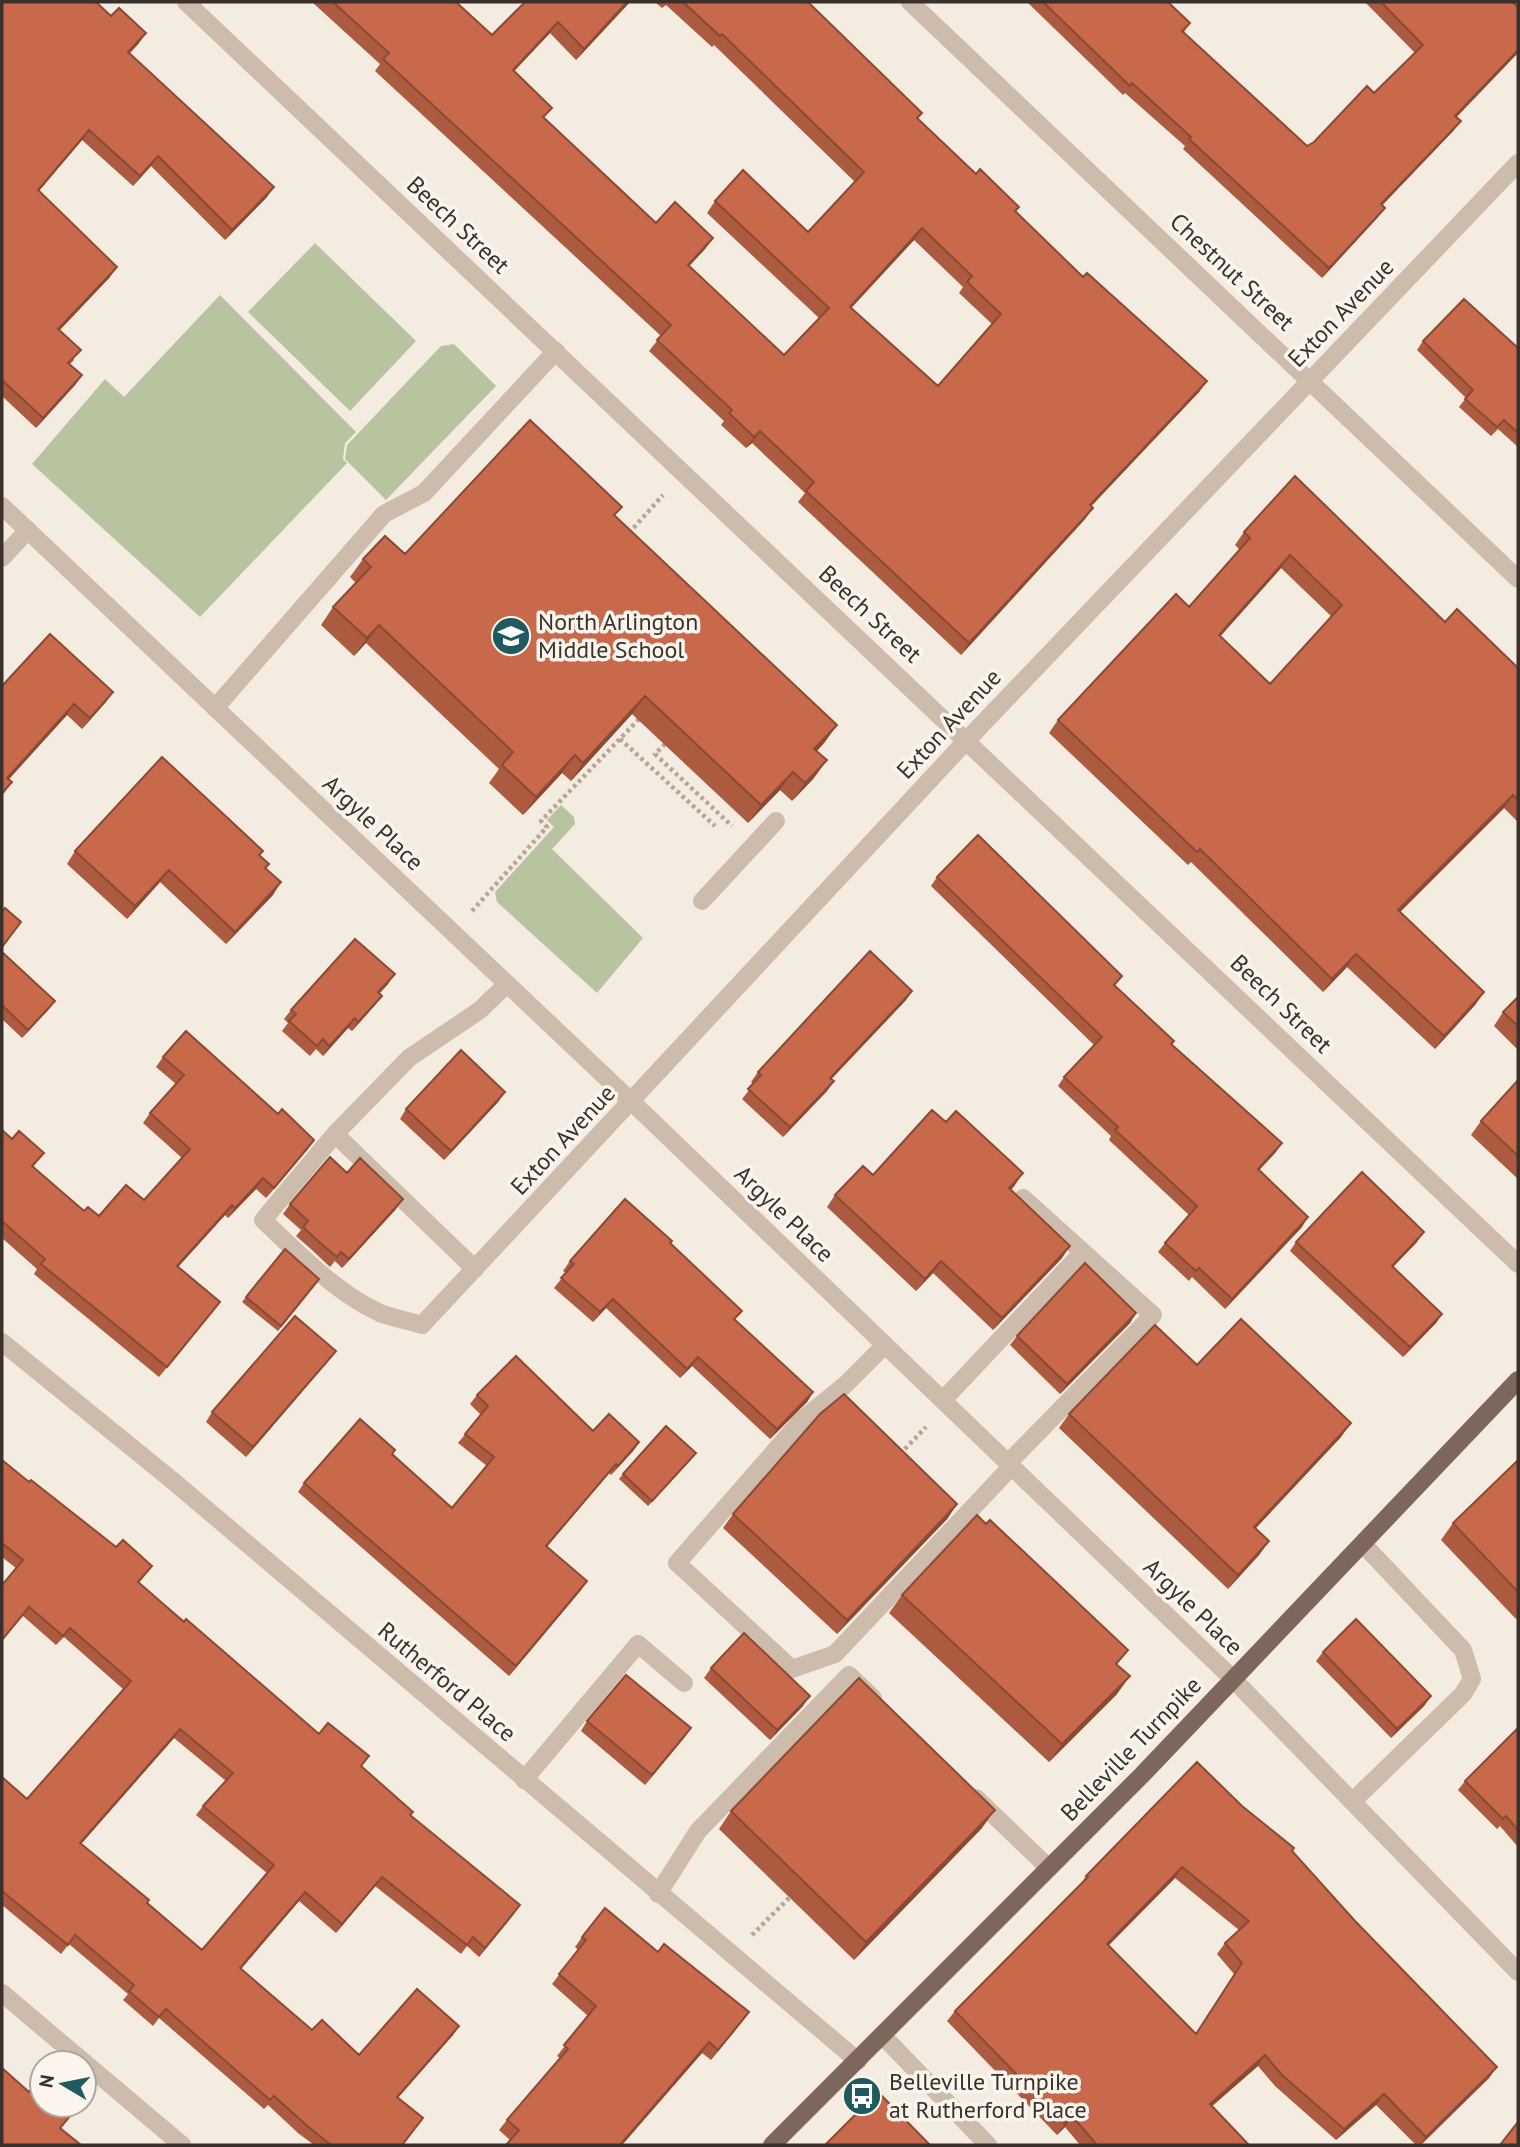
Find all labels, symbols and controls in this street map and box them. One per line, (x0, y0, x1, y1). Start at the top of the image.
street label: Beech Street (400, 169, 516, 280)
street label: Chestnut Street (1164, 206, 1301, 337)
street label: Exton Avenue (1281, 252, 1400, 374)
street label: Beech Street (812, 558, 928, 669)
place label: North Arlington Middle School (538, 606, 698, 665)
school or university icon: North Arlington Middle School (490, 615, 532, 657)
street label: Exton Avenue (890, 662, 1008, 785)
street label: Argyle Place (316, 768, 430, 877)
street label: Beech Street (1224, 948, 1339, 1060)
street label: Exton Avenue (504, 1078, 622, 1201)
street label: Argyle Place (728, 1158, 841, 1269)
street label: Argyle Place (1137, 1551, 1250, 1662)
street label: Rutherford Place (372, 1615, 523, 1748)
street label: Belleville Turnpike (1054, 1670, 1208, 1828)
north arrow (28, 2049, 98, 2119)
place label: Belleville Turnpike at Rutherford Place (889, 2066, 1087, 2125)
text: N (33, 2073, 59, 2089)
bus stop icon: Belleville Turnpike at Rutherford Place (841, 2075, 883, 2117)

